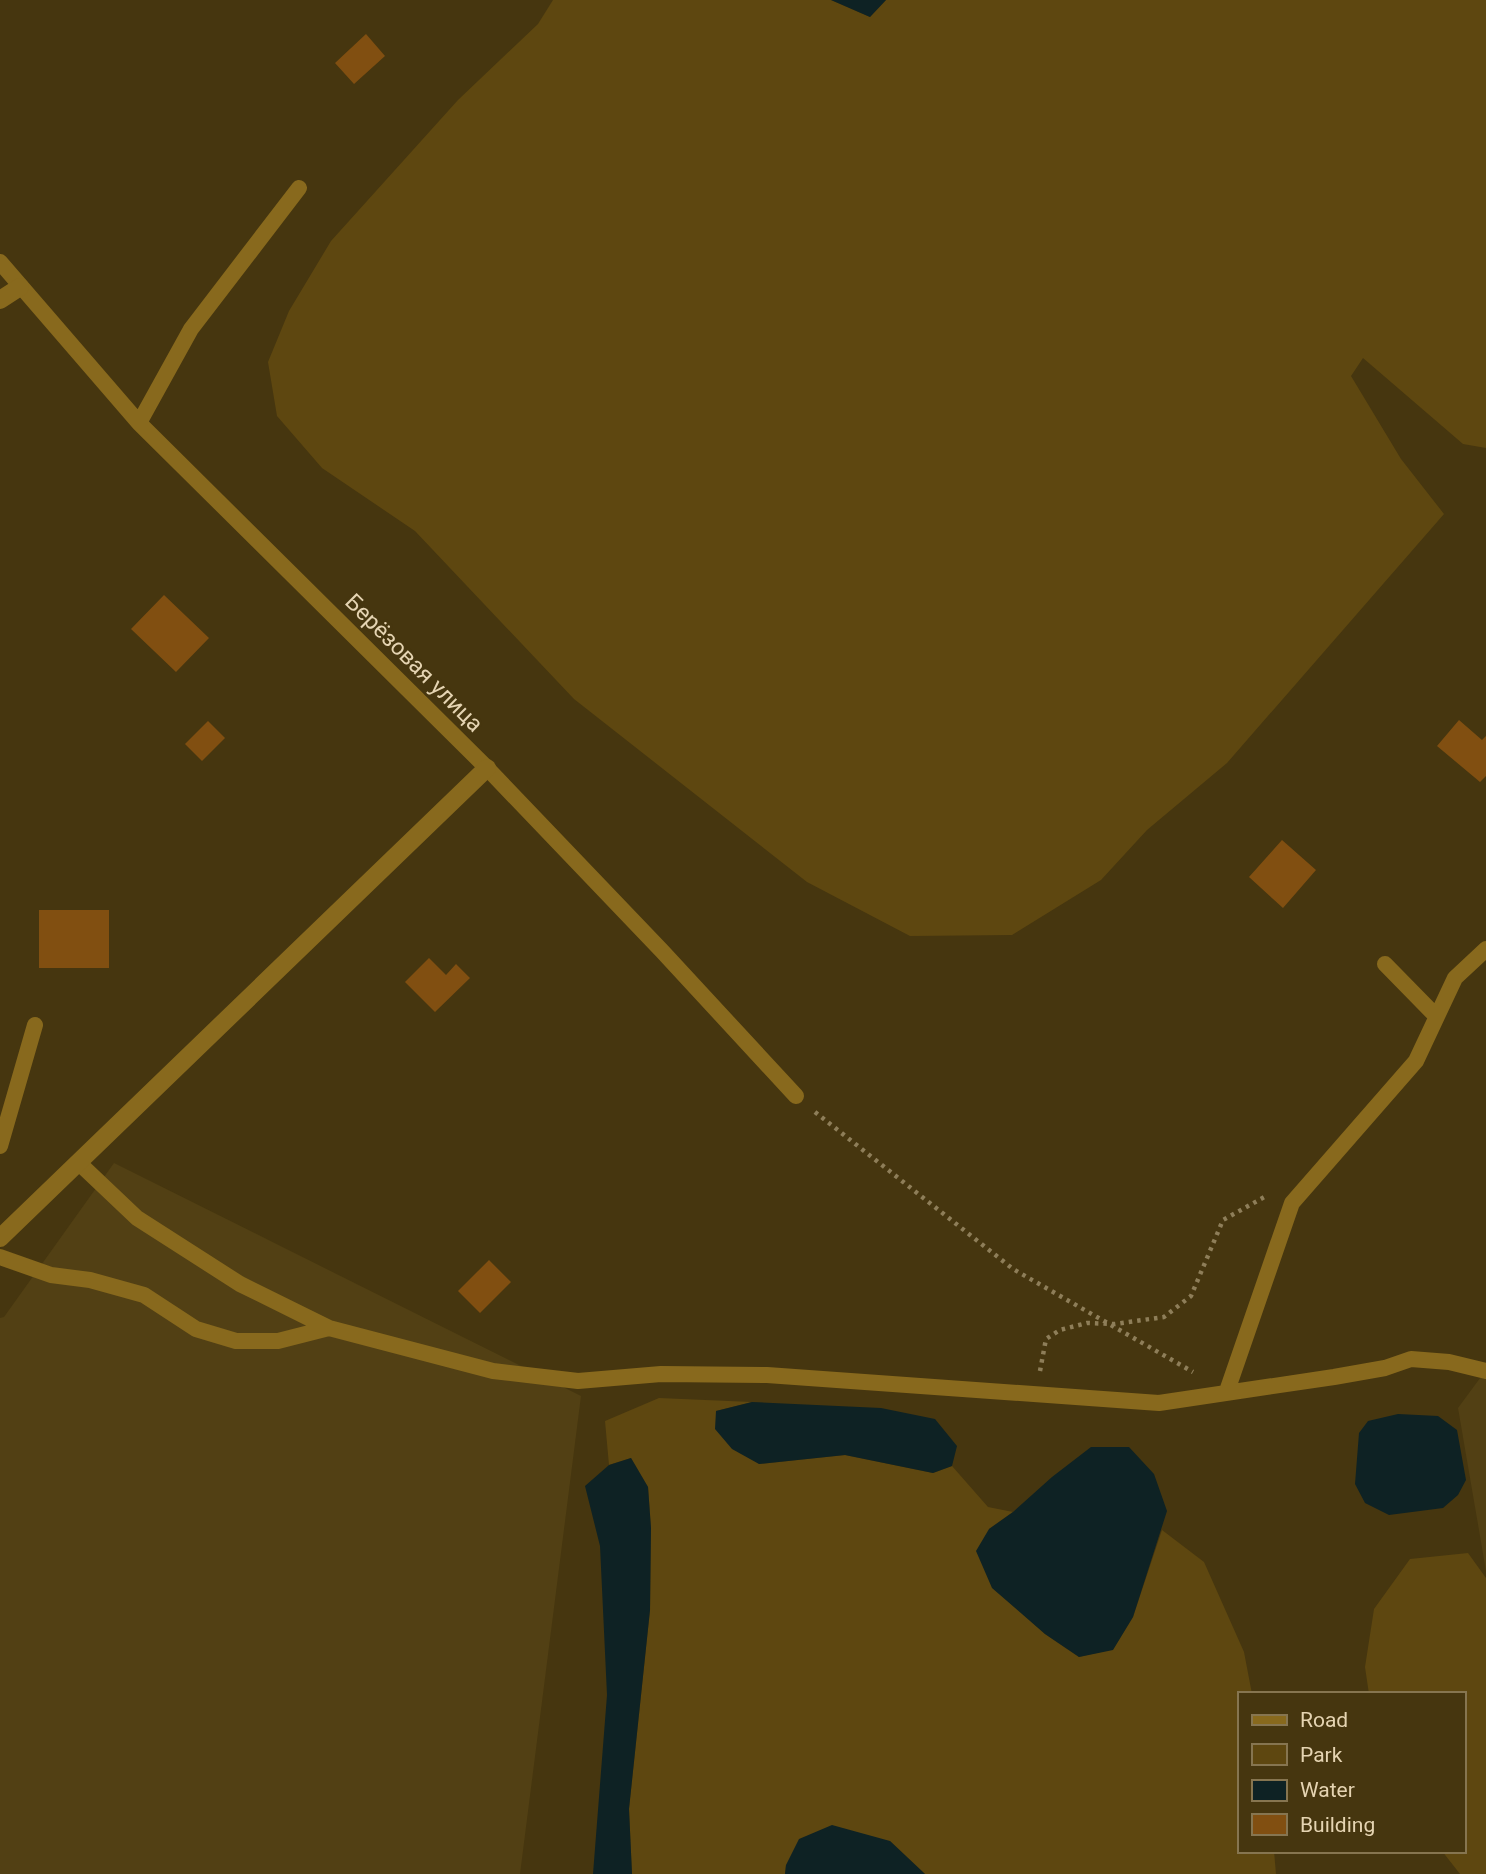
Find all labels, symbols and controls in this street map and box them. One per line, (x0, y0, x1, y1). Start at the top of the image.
street label: Берёзовая улица (339, 588, 489, 738)
legend (1238, 1692, 1465, 1853)
text: Road (1300, 1708, 1348, 1732)
text: Park (1300, 1743, 1343, 1767)
text: Water (1300, 1778, 1355, 1802)
text: Building (1300, 1813, 1375, 1837)

